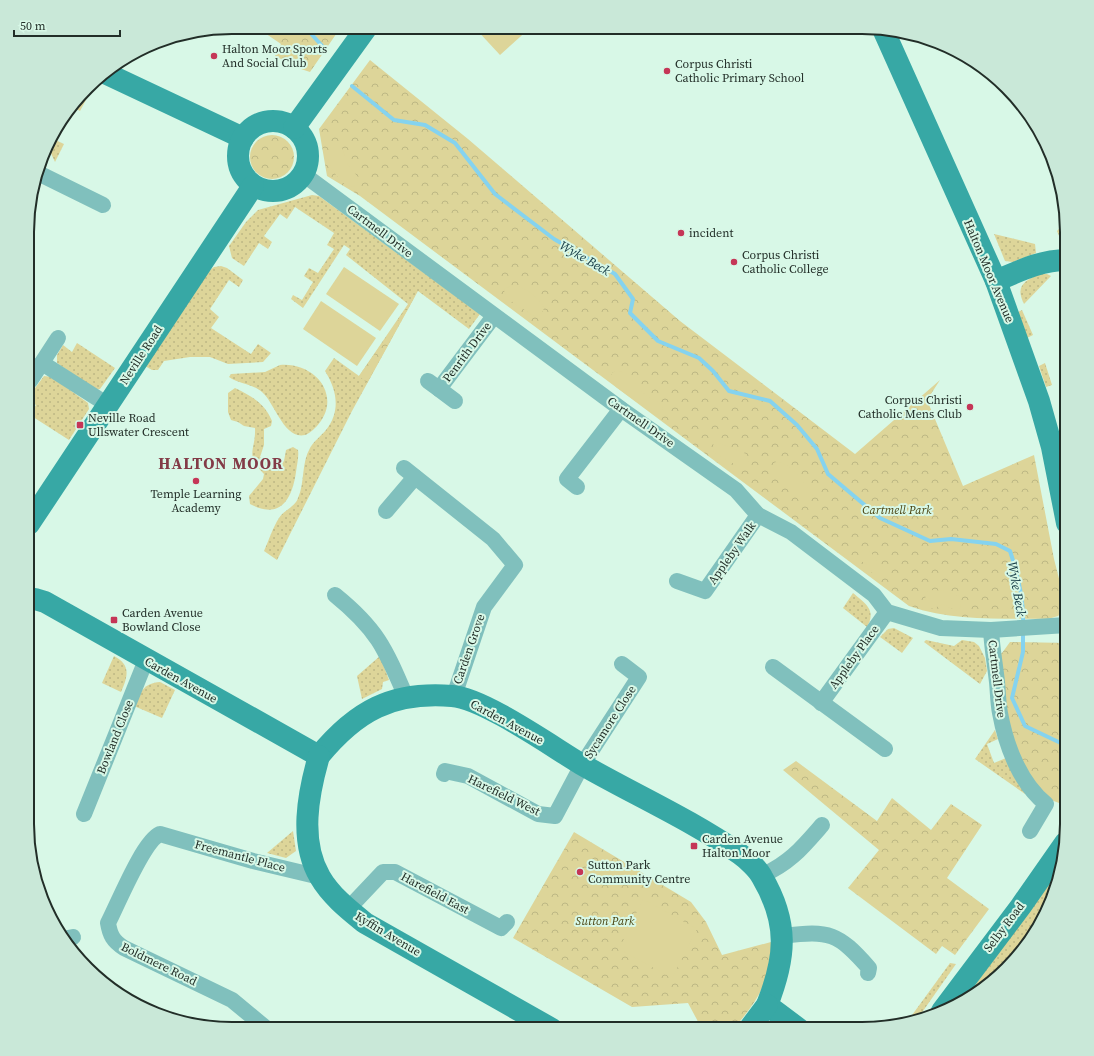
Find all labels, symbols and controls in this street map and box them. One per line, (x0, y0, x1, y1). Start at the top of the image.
scale bar (14, 12, 120, 38)
text: 50 m (20, 18, 46, 34)
place label: Halton Moor Sports And Social Club (222, 41, 327, 71)
marker: Halton Moor Sports And Social Club (209, 51, 219, 61)
place label: Corpus Christi Catholic Primary School (675, 56, 805, 86)
marker: Corpus Christi Catholic Primary School (662, 66, 672, 76)
street label: Cartmell Drive (344, 201, 416, 261)
street label: Halton Moor Avenue (960, 217, 1018, 325)
place label: incident (689, 225, 733, 241)
marker: incident (676, 228, 686, 238)
water label: Wyke Beck (557, 237, 614, 280)
place label: Corpus Christi Catholic College (742, 247, 829, 277)
marker: Corpus Christi Catholic College (729, 257, 739, 267)
street label: Penrith Drive (439, 319, 495, 385)
street label: Neville Road (116, 322, 166, 388)
place label: Corpus Christi Catholic Mens Club (858, 392, 962, 422)
street label: Cartmell Drive (604, 393, 678, 451)
marker: Corpus Christi Catholic Mens Club (965, 402, 975, 412)
place label: Neville Road Ullswater Crescent (88, 410, 189, 440)
marker: Neville Road Ullswater Crescent (75, 420, 85, 430)
district label: HALTON MOOR (158, 452, 284, 474)
marker: Temple Learning Academy (191, 476, 201, 486)
place label: Temple Learning Academy (150, 486, 242, 516)
park label: Cartmell Park (862, 502, 932, 518)
street label: Appleby Walk (704, 518, 760, 588)
water label: Wyke Beck (1004, 560, 1030, 619)
place label: Carden Avenue Bowland Close (122, 605, 203, 635)
street label: Carden Grove (450, 612, 488, 686)
marker: Carden Avenue Bowland Close (109, 615, 119, 625)
street label: Appleby Place (825, 622, 883, 692)
street label: Cartmell Drive (984, 639, 1010, 719)
street label: Carden Avenue (142, 653, 220, 707)
street label: Sycamore Close (580, 682, 640, 762)
street label: Carden Avenue (467, 696, 547, 748)
street label: Bowland Close (93, 698, 137, 776)
street label: Harefield West (465, 771, 543, 819)
place label: Carden Avenue Halton Moor (702, 831, 783, 861)
street label: Freemantle Place (193, 836, 287, 876)
marker: Carden Avenue Halton Moor (689, 841, 699, 851)
place label: Sutton Park Community Centre (588, 857, 690, 887)
marker: Sutton Park Community Centre (575, 867, 585, 877)
street label: Harefield East (398, 868, 472, 918)
street label: Selby Road (980, 899, 1028, 955)
street label: Kyffin Avenue (352, 908, 424, 960)
park label: Sutton Park (576, 913, 635, 929)
street label: Boldmere Road (118, 939, 200, 989)

